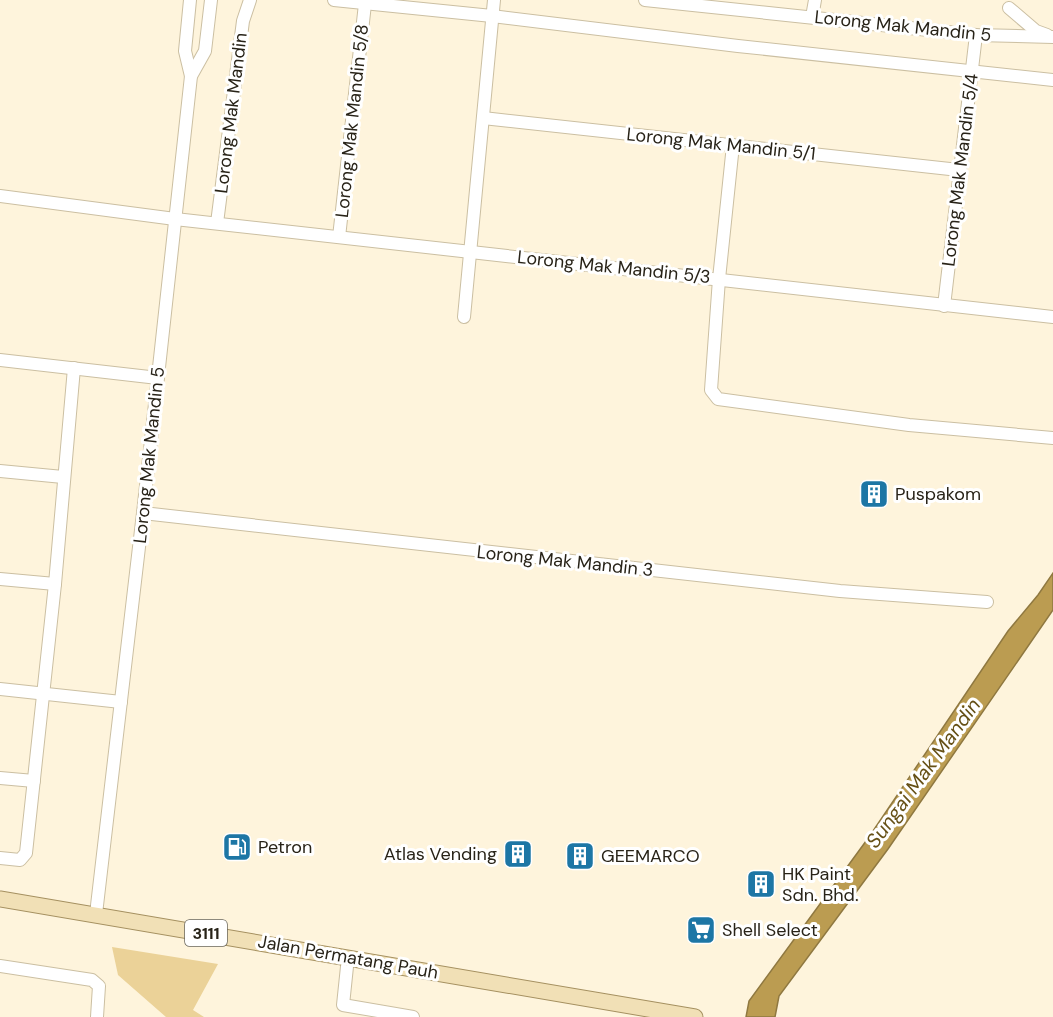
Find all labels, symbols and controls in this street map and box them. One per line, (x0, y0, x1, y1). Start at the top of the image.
street label: Lorong Mak Mandin 5 (813, 5, 993, 47)
street label: Lorong Mak Mandin 5/8 (330, 23, 374, 219)
street label: Lorong Mak Mandin (209, 31, 253, 195)
street label: Lorong Mak Mandin 5/4 (936, 72, 984, 268)
street label: Lorong Mak Mandin 5/1 (625, 122, 817, 166)
street label: Lorong Mak Mandin 5/3 (516, 245, 712, 289)
street label: Lorong Mak Mandin 5 (128, 365, 170, 545)
building icon: Puspakom (858, 478, 890, 510)
place label: Puspakom (895, 482, 981, 506)
street label: Lorong Mak Mandin 3 (476, 540, 654, 582)
water label: Sungai Mak Mandin (860, 693, 986, 853)
fuel station icon: Petron (221, 831, 253, 863)
place label: Petron (258, 835, 312, 859)
building icon: Atlas Vending (502, 838, 534, 870)
building icon: GEEMARCO (564, 840, 596, 872)
place label: Atlas Vending (384, 842, 497, 866)
place label: GEEMARCO (601, 844, 700, 868)
place label: HK Paint Sdn. Bhd. (782, 862, 858, 907)
building icon: HK Paint Sdn. Bhd. (745, 868, 777, 900)
supermarket icon: Shell Select (685, 914, 717, 946)
place label: Shell Select (722, 918, 818, 942)
road number: 3111 (185, 920, 227, 946)
street label: Jalan Permatang Pauh (256, 929, 440, 985)

